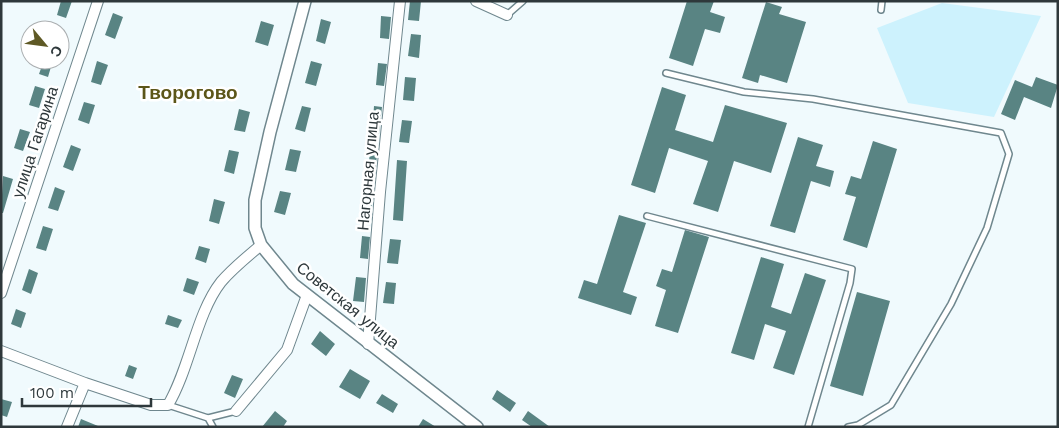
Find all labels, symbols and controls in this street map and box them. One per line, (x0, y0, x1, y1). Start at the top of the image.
north arrow (20, 20, 70, 70)
text: С (47, 43, 66, 60)
district label: Творогово (138, 81, 238, 104)
street label: улица Гагарина (8, 84, 62, 200)
street label: Нагорная улица (353, 111, 383, 231)
street label: Советская улица (293, 258, 403, 352)
scale bar (22, 376, 151, 408)
text: 100 m (30, 384, 74, 402)

